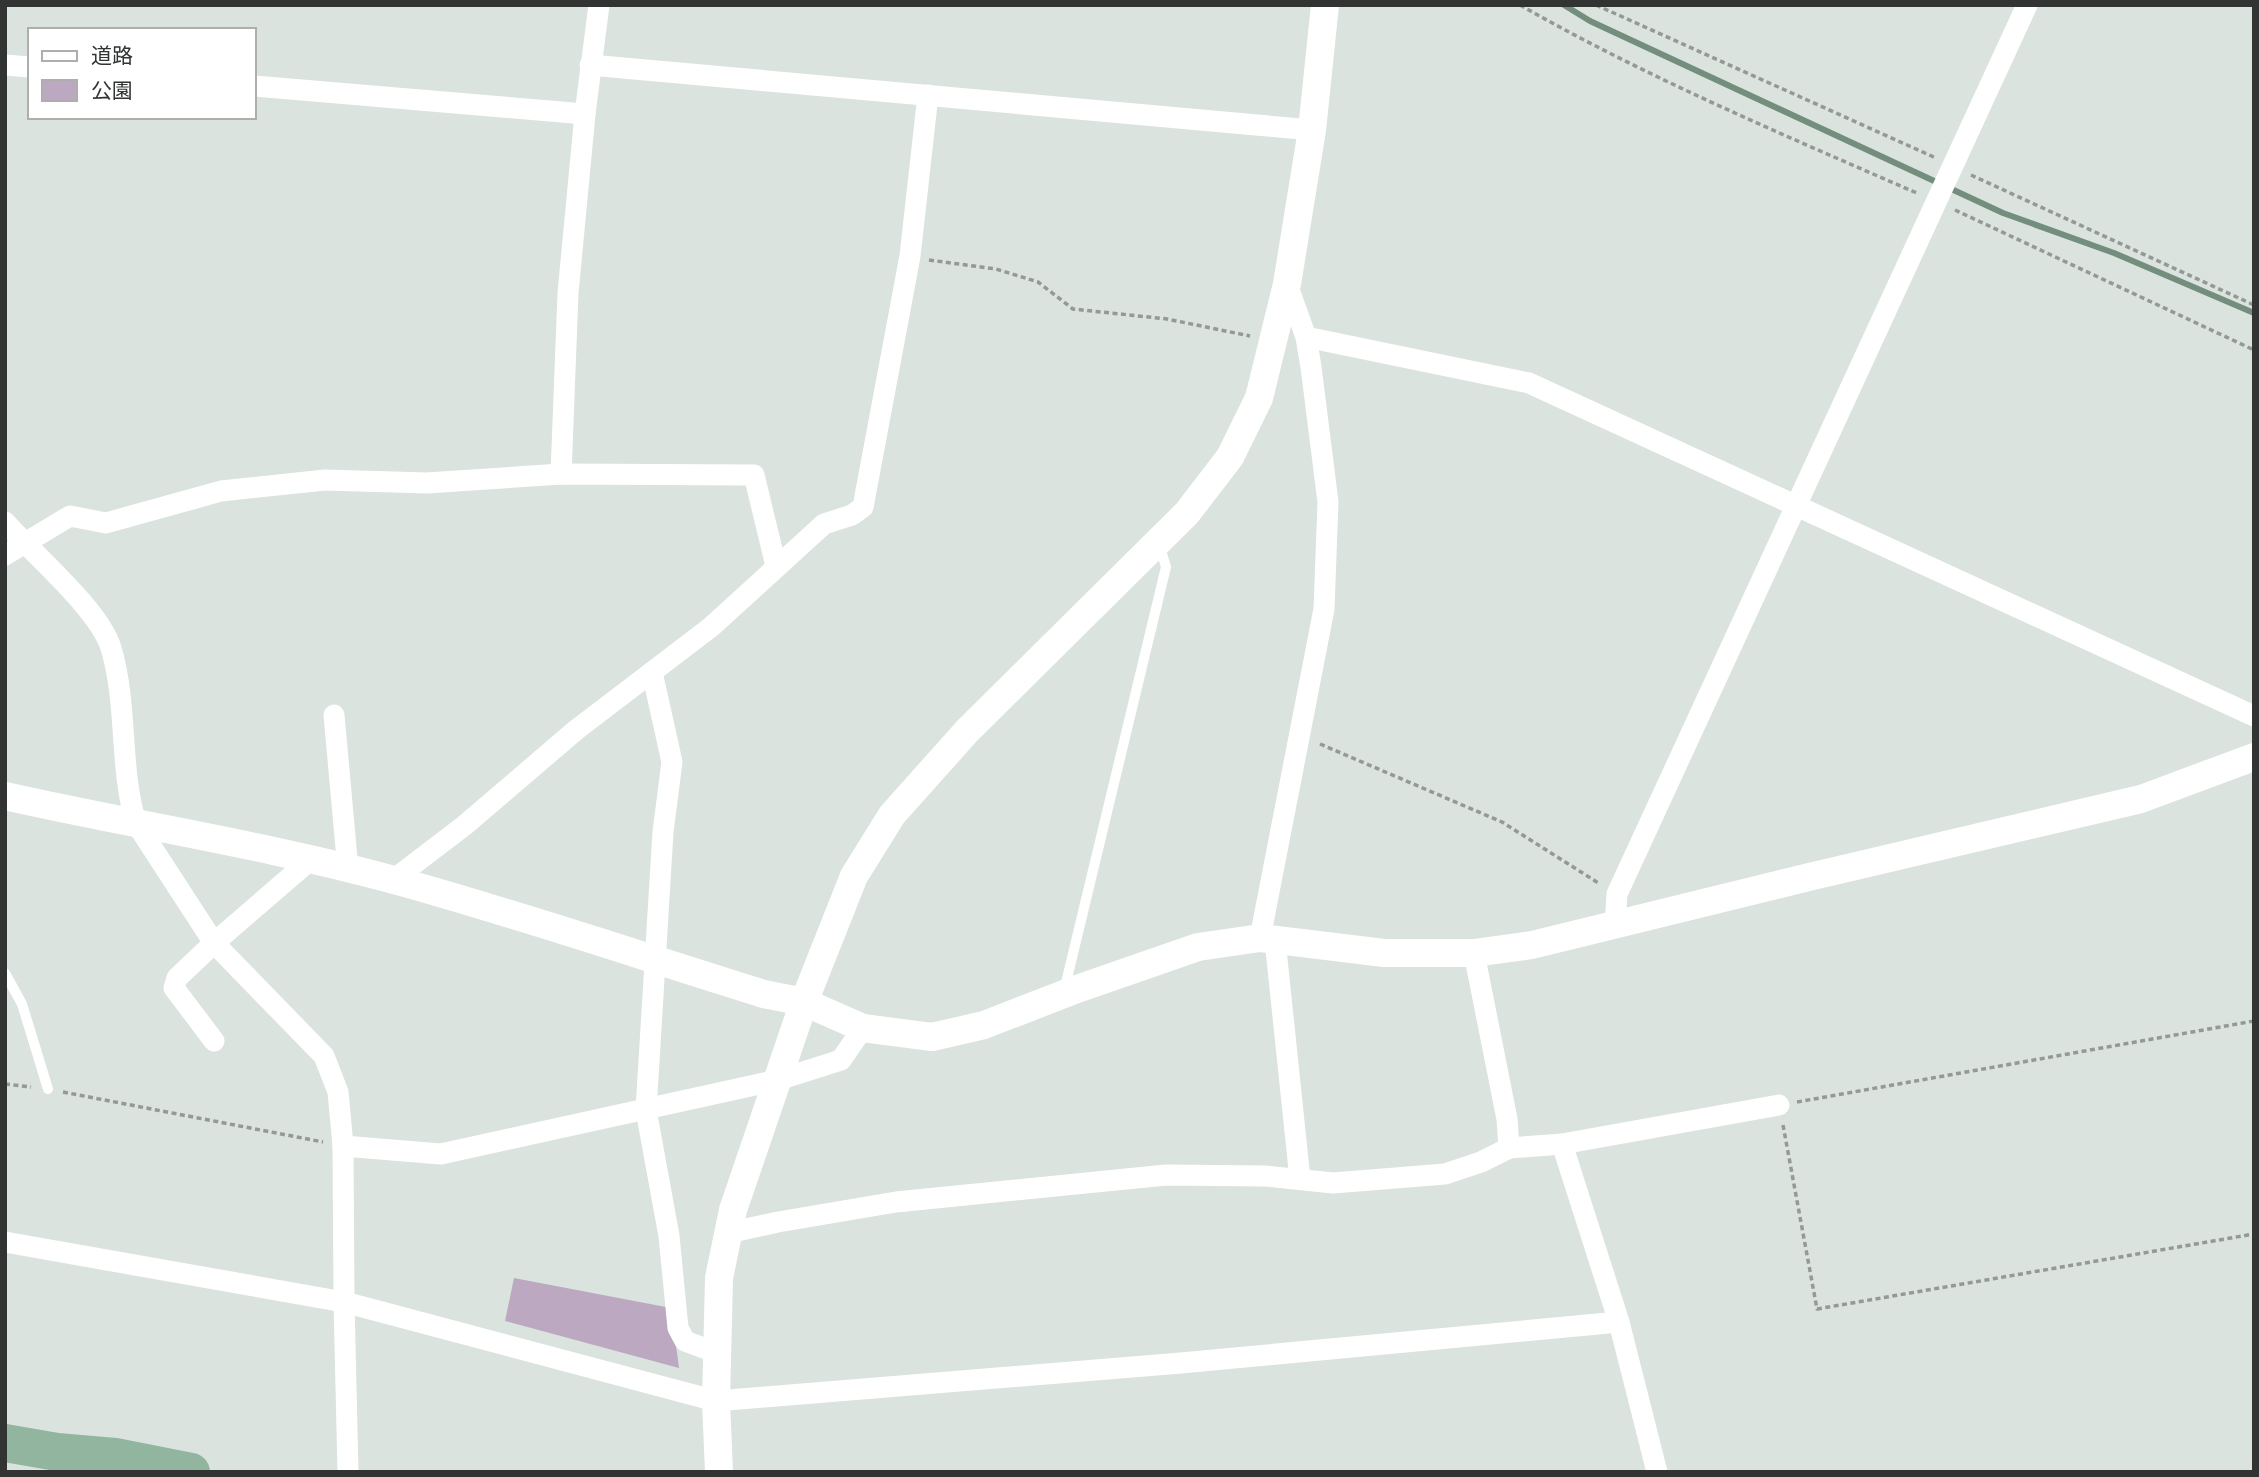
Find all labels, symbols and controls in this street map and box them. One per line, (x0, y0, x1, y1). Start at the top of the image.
legend (28, 28, 256, 119)
text: 道路 (91, 43, 133, 68)
text: 公園 (91, 78, 133, 103)

